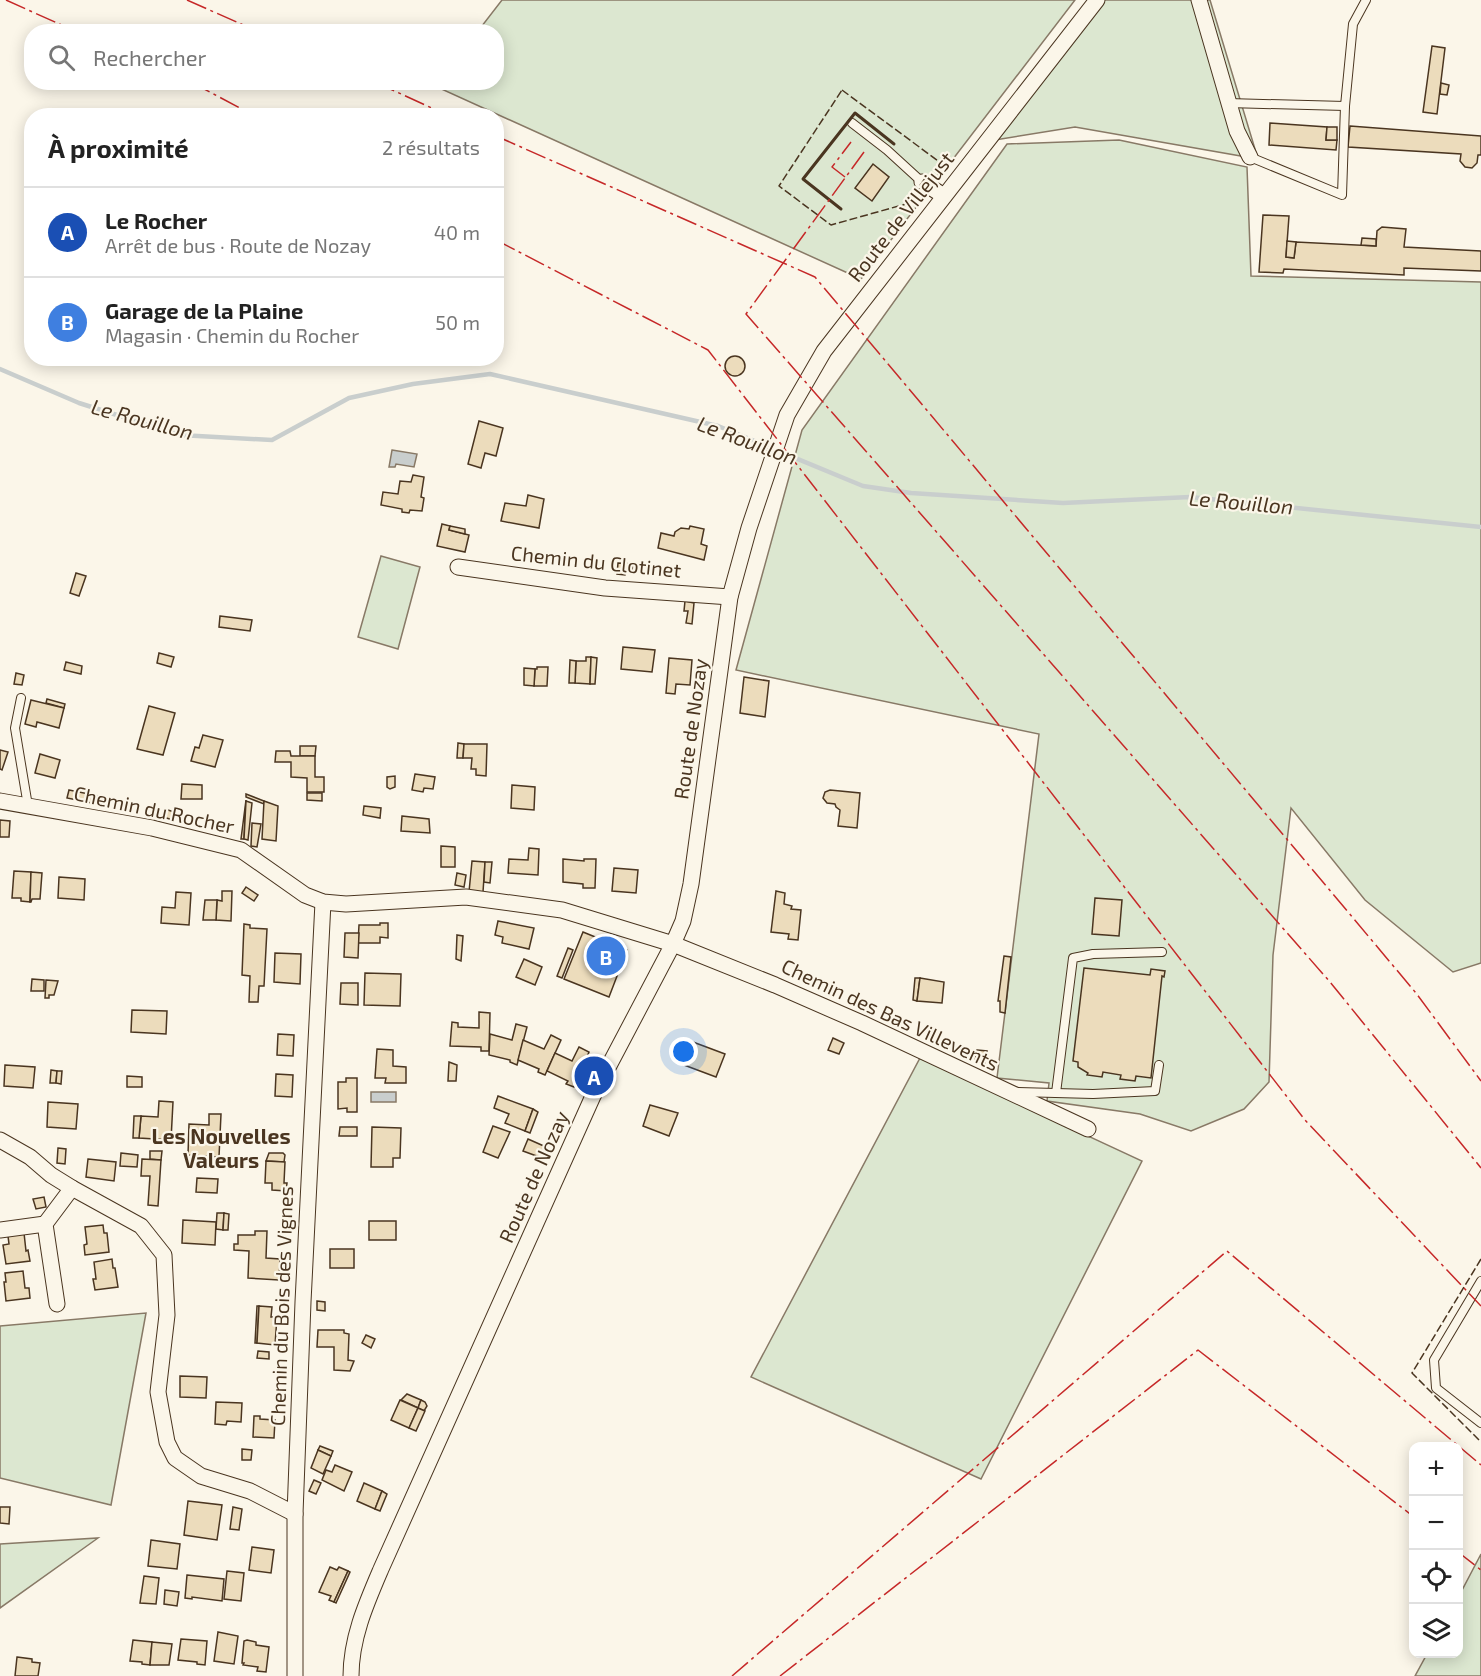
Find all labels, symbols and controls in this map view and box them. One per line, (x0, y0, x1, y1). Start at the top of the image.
search box (24, 24, 504, 90)
icon: search (45, 41, 78, 74)
text: Rechercher (93, 44, 206, 70)
text: À proximité (48, 132, 189, 163)
text: 2 résultats (382, 135, 480, 159)
street label: Route de Villejust (842, 146, 959, 286)
text: Le Rocher (105, 207, 207, 233)
text: A (61, 220, 74, 244)
text: 40 m (434, 220, 480, 244)
text: Arrêt de bus · Route de Nozay (105, 233, 371, 257)
text: Garage de la Plaine (105, 297, 303, 323)
text: B (61, 310, 74, 334)
text: 50 m (435, 310, 480, 334)
text: Magasin · Chemin du Rocher (105, 323, 359, 347)
water label: Le Rouillon (89, 393, 196, 444)
water label: Le Rouillon (694, 410, 801, 469)
water label: Le Rouillon (1188, 484, 1294, 519)
street label: Chemin du Clotinet (510, 540, 683, 582)
street label: Route de Nozay (668, 657, 712, 801)
street label: Chemin du Rocher (72, 780, 237, 838)
pin: B (586, 934, 626, 978)
street label: Chemin des Bas Villevents (778, 953, 1003, 1075)
your location (669, 1037, 698, 1066)
pin: A (574, 1054, 614, 1098)
street label: Route de Nozay (493, 1107, 573, 1246)
district label: Les Nouvelles Valeurs (151, 1123, 291, 1172)
street label: Chemin du Bois des Vignes (265, 1186, 297, 1426)
map controls (1409, 1442, 1463, 1658)
button: + (1409, 1442, 1463, 1496)
button: − (1409, 1496, 1463, 1550)
button: locate (1409, 1550, 1463, 1604)
button: layers (1409, 1604, 1463, 1658)

